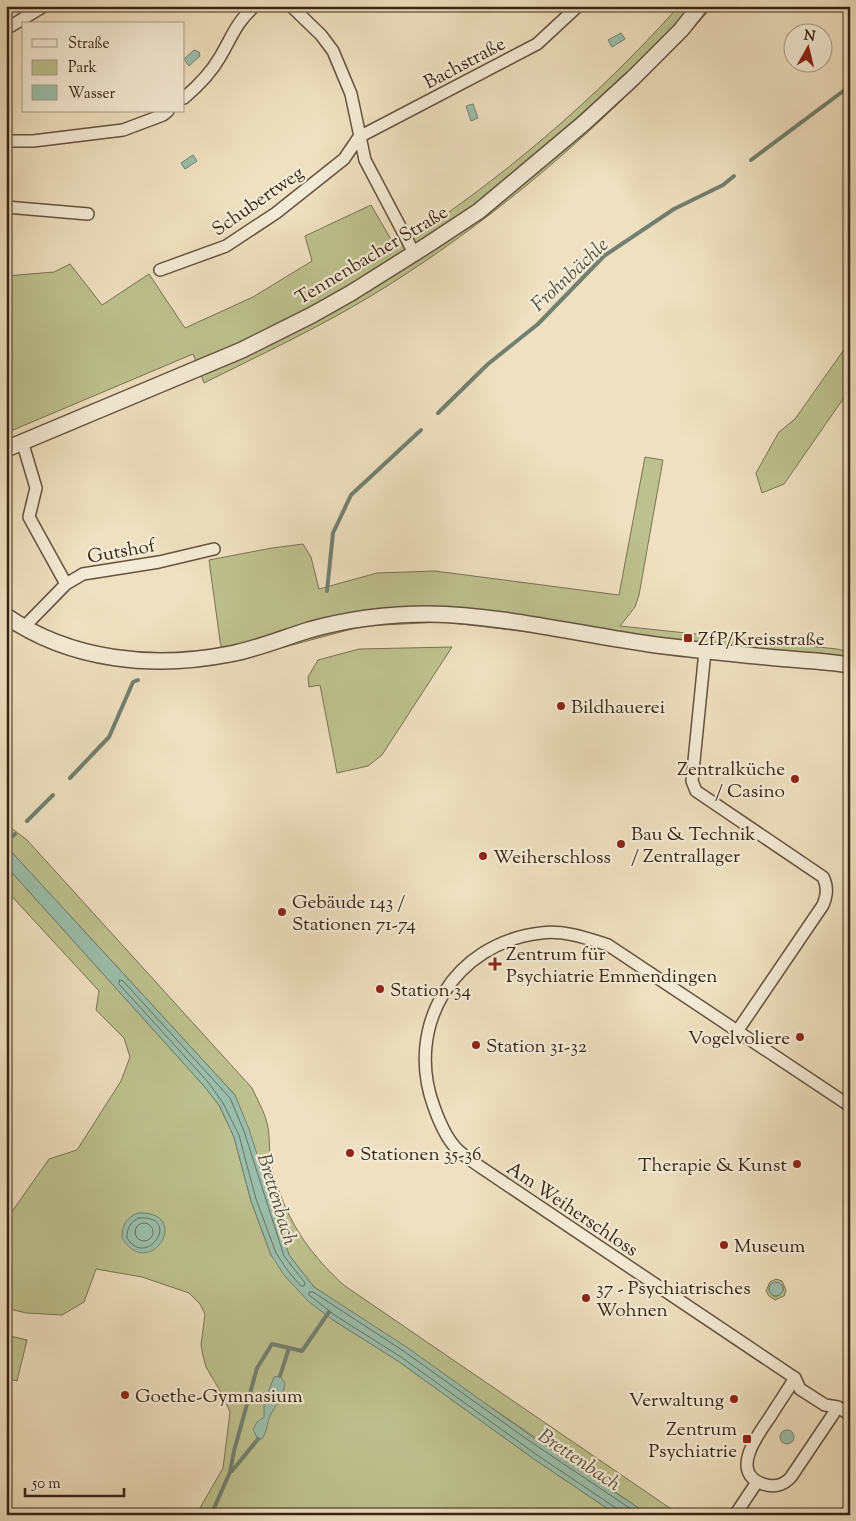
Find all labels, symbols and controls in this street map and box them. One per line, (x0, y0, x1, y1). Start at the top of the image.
legend (22, 22, 185, 112)
north arrow (784, 22, 834, 72)
text: N (803, 26, 816, 48)
street label: Bachstraße (420, 31, 511, 97)
text: Straße (68, 34, 110, 55)
text: Park (68, 58, 97, 79)
text: Wasser (68, 84, 115, 105)
street label: Schubertweg (207, 161, 310, 244)
street label: Tennenbacher Straße (291, 200, 454, 312)
water label: Frohnbächle (525, 232, 616, 320)
street label: Gutshof (85, 533, 159, 572)
place label: ZfP/Kreisstraße (698, 627, 825, 654)
marker: ZfP/Kreisstraße (682, 632, 694, 644)
place label: Bildhauerei (571, 695, 665, 722)
marker: Bildhauerei (555, 700, 567, 712)
place label: Zentralküche / Casino (677, 757, 785, 806)
marker: Zentralküche / Casino (789, 773, 801, 785)
place label: Bau & Technik / Zentrallager (631, 822, 756, 871)
marker: Bau & Technik / Zentrallager (615, 838, 627, 850)
place label: Weiherschloss (493, 845, 611, 872)
marker: Weiherschloss (477, 850, 489, 862)
place label: Gebäude 143 / Stationen 71-74 (292, 890, 416, 939)
marker: Gebäude 143 / Stationen 71-74 (276, 906, 288, 918)
place label: Zentrum für Psychiatrie Emmendingen (506, 942, 718, 991)
marker: Zentrum für Psychiatrie Emmendingen (488, 957, 502, 971)
place label: Station 34 (390, 978, 472, 1005)
marker: Station 34 (374, 983, 386, 995)
place label: Vogelvoliere (688, 1026, 790, 1053)
marker: Vogelvoliere (794, 1031, 806, 1043)
place label: Station 31-32 (486, 1034, 587, 1061)
marker: Station 31-32 (470, 1039, 482, 1051)
place label: Stationen 35-36 (360, 1142, 481, 1169)
marker: Stationen 35-36 (344, 1147, 356, 1159)
water label: Brettenbach (248, 1151, 303, 1249)
place label: Therapie & Kunst (638, 1153, 787, 1180)
street label: Am Weiherschloss (501, 1156, 643, 1264)
marker: Therapie & Kunst (791, 1158, 803, 1170)
place label: Museum (734, 1234, 805, 1261)
marker: Museum (718, 1239, 730, 1251)
place label: 37 - Psychiatrisches Wohnen (596, 1276, 751, 1325)
marker: 37 - Psychiatrisches Wohnen (580, 1292, 592, 1304)
place label: Goethe-Gymnasium (135, 1384, 303, 1411)
place label: Verwaltung (629, 1388, 724, 1415)
marker: Goethe-Gymnasium (119, 1389, 131, 1401)
marker: Verwaltung (728, 1393, 740, 1405)
place label: Zentrum Psychiatrie (649, 1417, 737, 1466)
water label: Brettenbach (531, 1423, 626, 1500)
marker: Zentrum Psychiatrie (741, 1433, 753, 1445)
scale bar (25, 1466, 124, 1498)
text: 50 m (31, 1474, 61, 1495)

